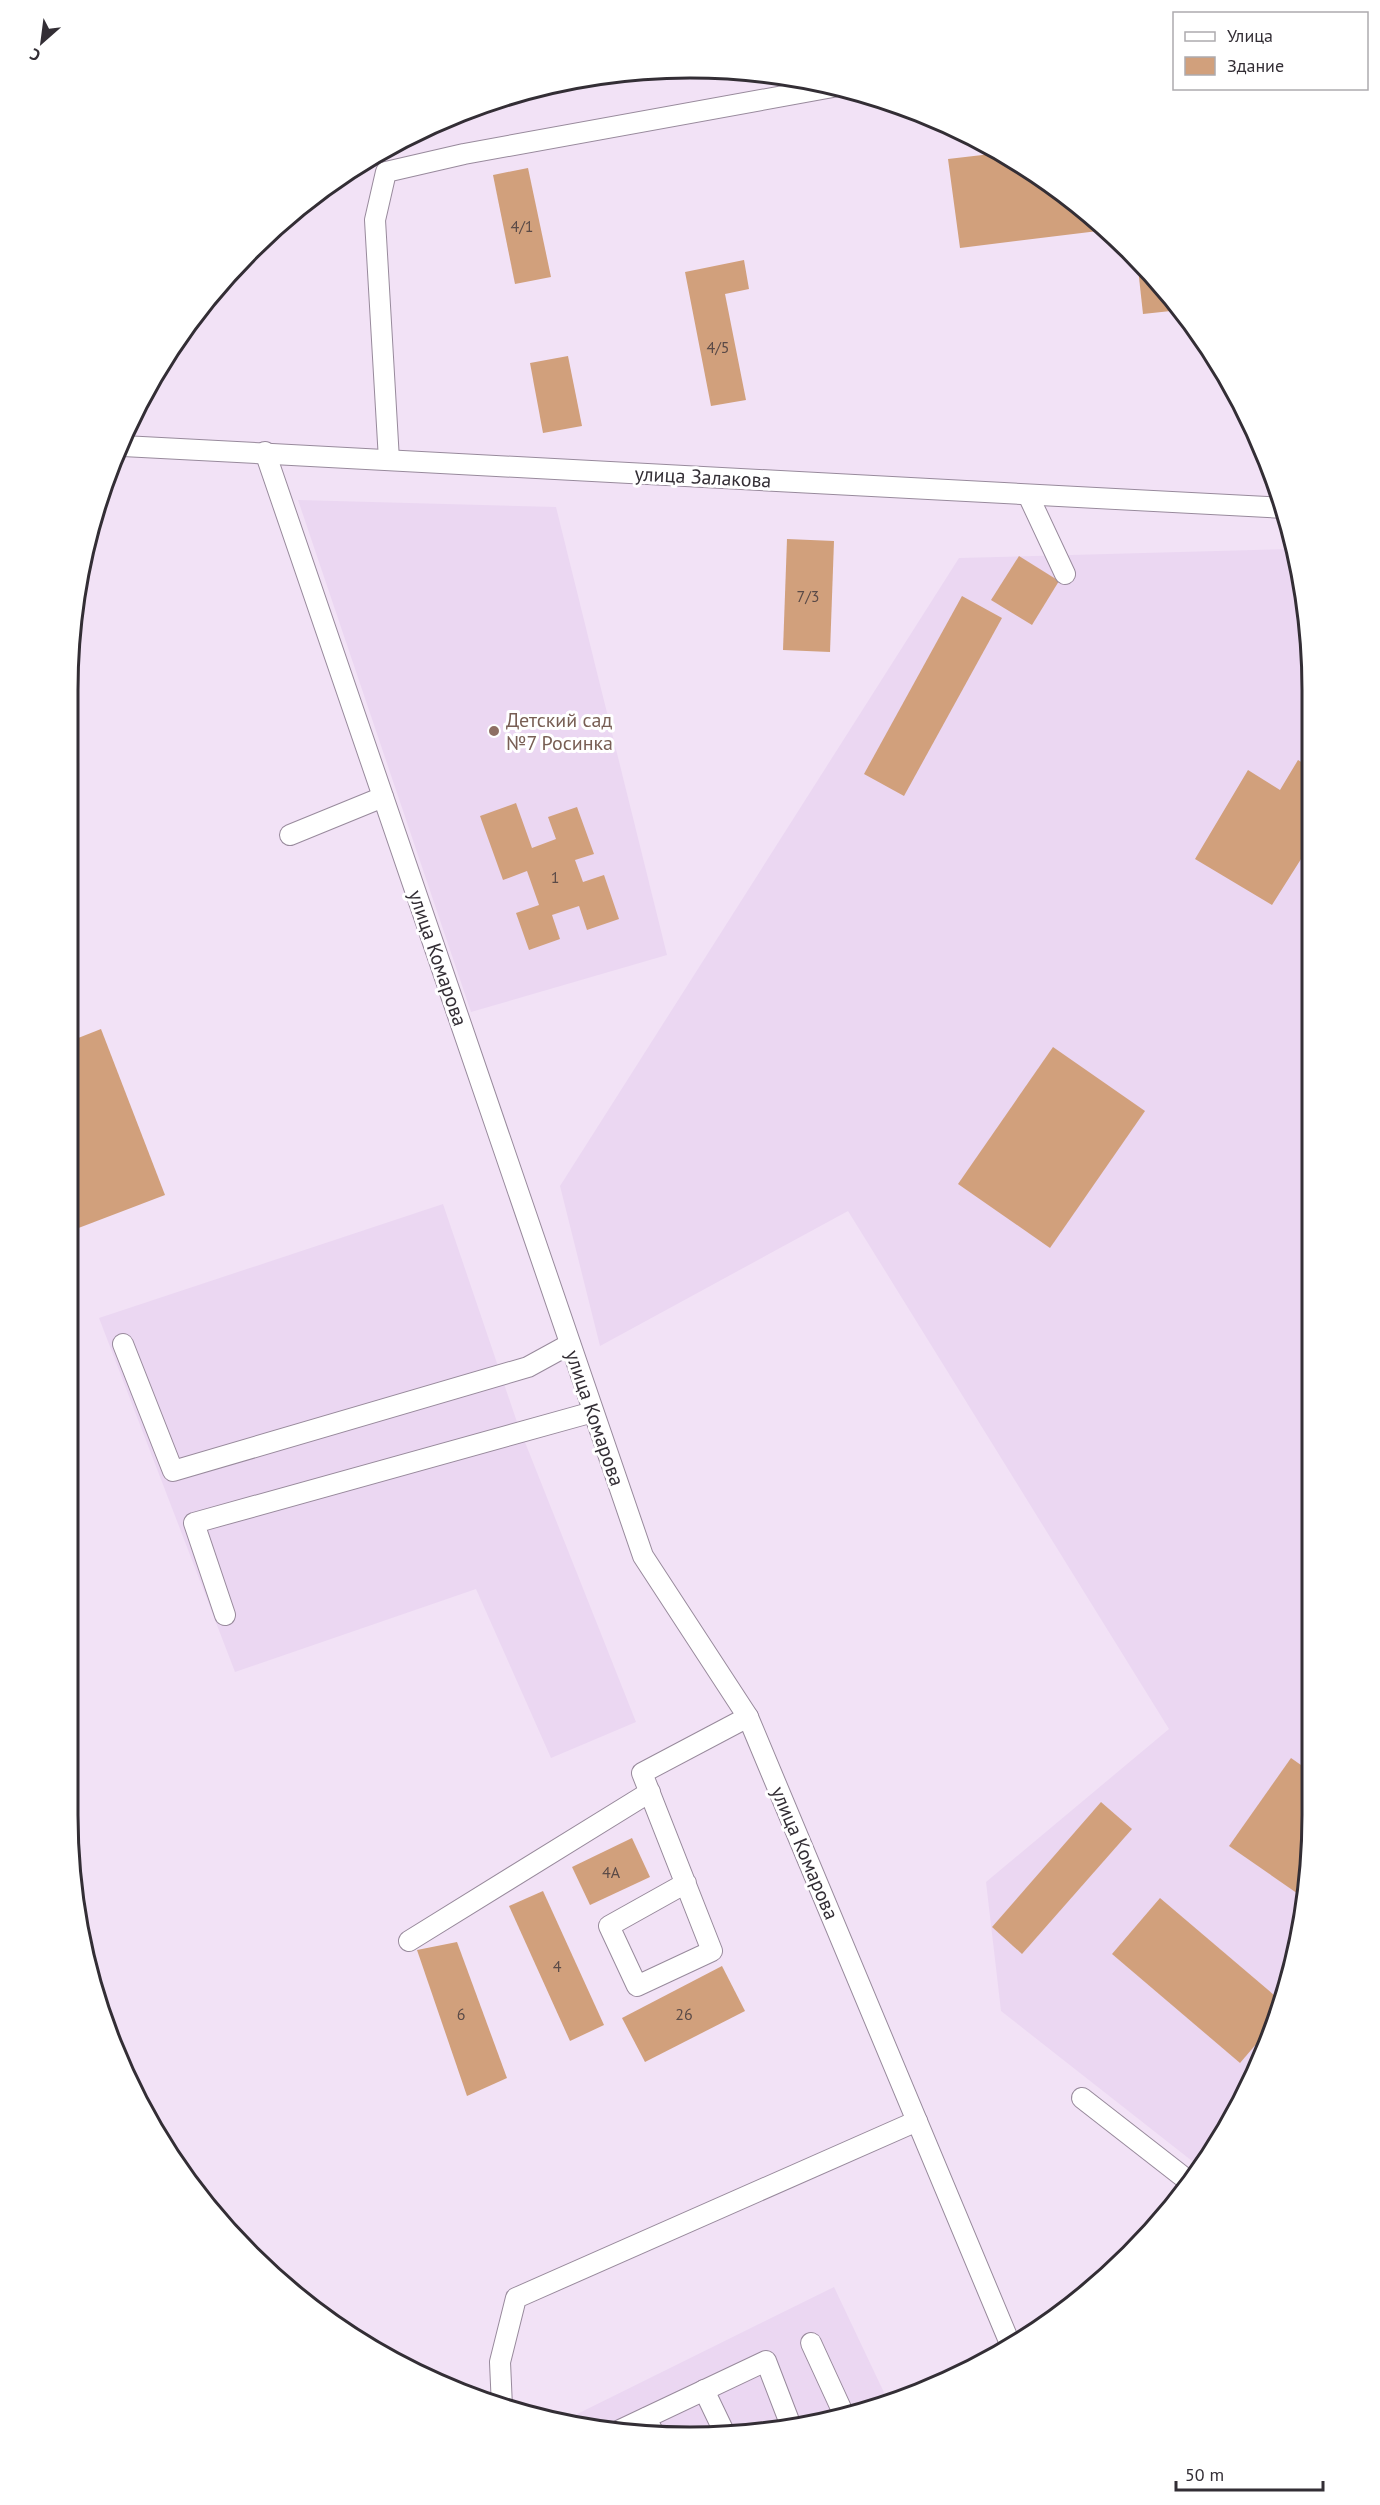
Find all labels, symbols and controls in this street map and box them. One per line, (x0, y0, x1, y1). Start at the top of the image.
north arrow (12, 12, 72, 72)
legend (1173, 12, 1368, 90)
text: Улица (1227, 24, 1273, 47)
text: С (26, 44, 44, 66)
text: Здание (1227, 54, 1284, 77)
house number: 4/1 (510, 216, 534, 236)
house number: 4/5 (706, 337, 730, 357)
street label: улица Залакова (634, 460, 772, 494)
house number: 7/3 (796, 586, 820, 606)
place label: Детский сад №7 Росинка (506, 707, 613, 756)
marker: Детский сад №7 Росинка (487, 724, 501, 738)
house number: 1 (551, 867, 559, 887)
street label: улица Комарова (403, 887, 473, 1029)
street label: улица Комарова (560, 1347, 630, 1489)
street label: улица Комарова (765, 1783, 845, 1923)
house number: 4А (602, 1862, 621, 1882)
house number: 4 (553, 1956, 562, 1976)
house number: 6 (457, 2004, 465, 2024)
house number: 26 (675, 2004, 693, 2024)
scale bar (1176, 2454, 1323, 2492)
text: 50 m (1185, 2463, 1224, 2486)

